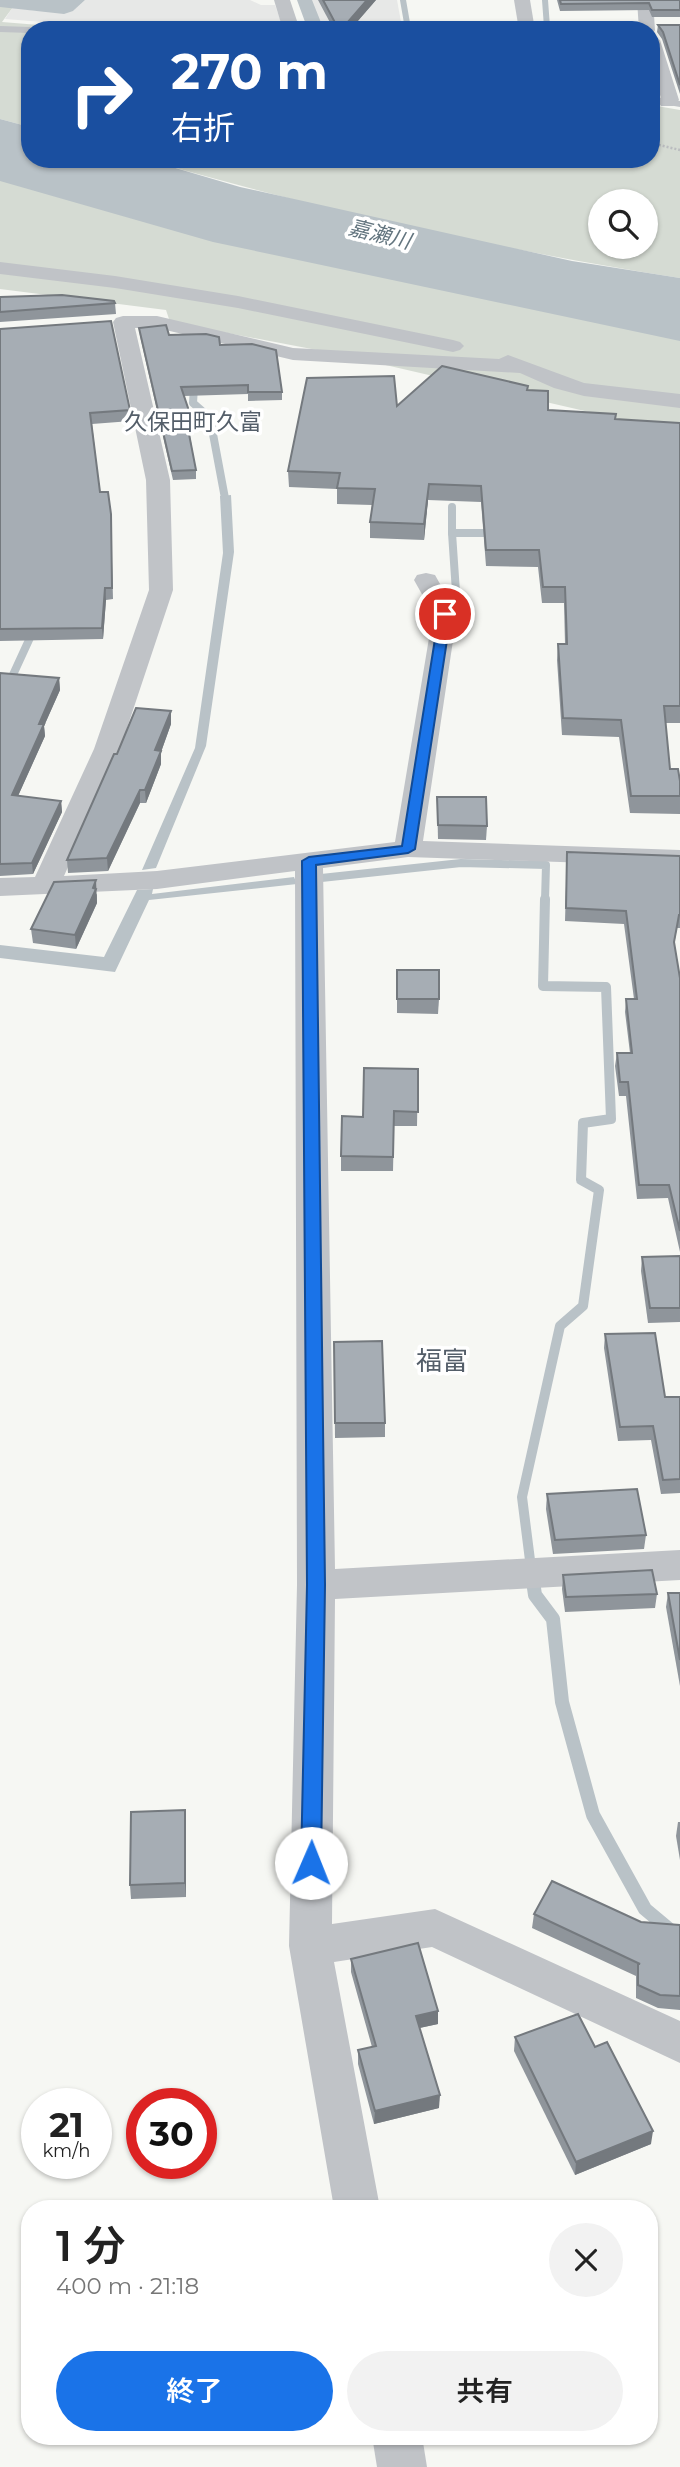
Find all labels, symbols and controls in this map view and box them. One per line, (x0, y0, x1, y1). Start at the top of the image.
text: 270 m (171, 42, 328, 101)
icon: right (56, 49, 147, 140)
text: 右折 (171, 108, 235, 147)
map controls (588, 189, 658, 259)
button: search (588, 189, 658, 259)
water label: 嘉瀬川 (346, 214, 416, 254)
district label: 久保田町久富 (124, 408, 262, 436)
pin (415, 584, 475, 644)
icon: arrive (426, 595, 464, 633)
district label: 福富 (416, 1345, 468, 1377)
position arrow (274, 1826, 348, 1900)
speed limit sign: 30 (126, 2088, 217, 2179)
text: 21 (49, 2103, 84, 2146)
text: km/h (42, 2140, 91, 2162)
text: 1 分 (56, 2220, 126, 2272)
button: close (549, 2223, 623, 2297)
text: 400 m · 21:18 (56, 2272, 199, 2300)
button: 終了 (56, 2351, 333, 2431)
button: 共有 (347, 2351, 623, 2431)

